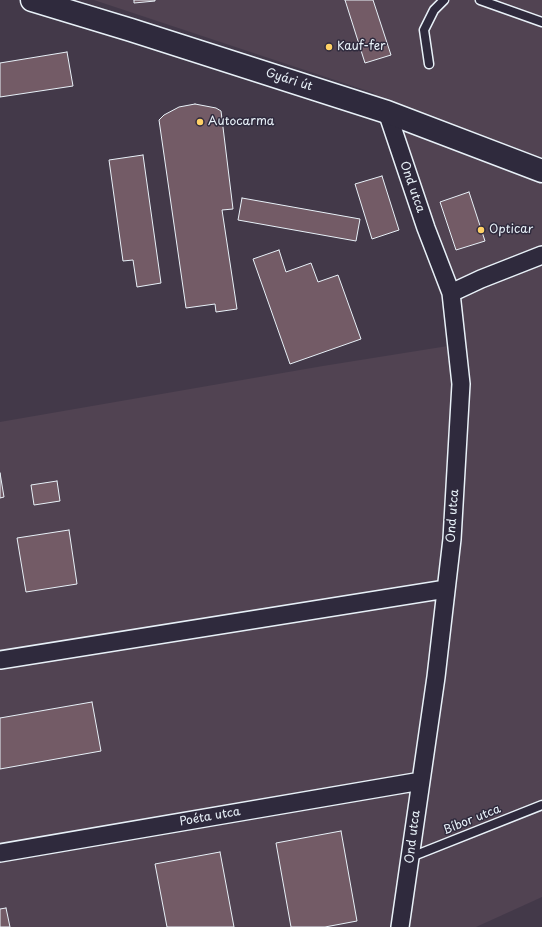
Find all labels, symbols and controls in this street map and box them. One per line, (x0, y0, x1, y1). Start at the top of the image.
place label: Kauf-fer (337, 40, 386, 54)
marker: Kauf-fer (324, 42, 334, 52)
street label: Gyári út (264, 66, 314, 94)
place label: Autocarma (208, 115, 274, 129)
marker: Autocarma (195, 117, 205, 127)
street label: Ond utca (396, 159, 428, 215)
place label: Opticar (489, 223, 533, 237)
marker: Opticar (476, 225, 486, 235)
street label: Ond utca (444, 489, 462, 543)
street label: Bíbor utca (441, 802, 503, 838)
street label: Poéta utca (178, 805, 242, 829)
street label: Ond utca (403, 810, 423, 864)

